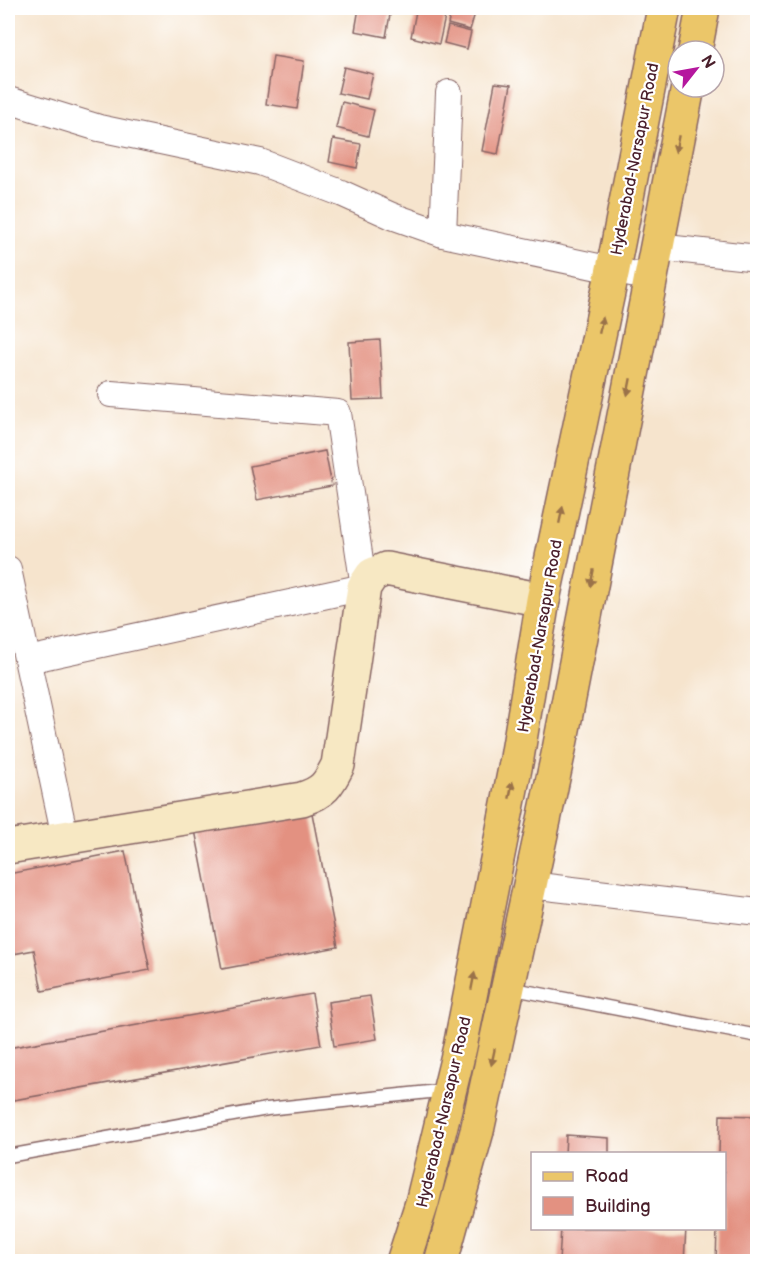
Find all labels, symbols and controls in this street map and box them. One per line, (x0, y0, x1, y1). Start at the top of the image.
north arrow (666, 39, 726, 99)
text: N (696, 52, 719, 72)
street label: Hyderabad-Narsapur Road (608, 62, 663, 257)
one-way arrow (672, 135, 681, 154)
one-way arrow (597, 315, 606, 334)
one-way arrow (624, 377, 633, 396)
one-way arrow (557, 506, 566, 525)
street label: Hyderabad-Narsapur Road (514, 538, 567, 734)
one-way arrow (587, 569, 596, 588)
one-way arrow (507, 780, 516, 799)
one-way arrow (469, 971, 478, 990)
street label: Hyderabad-Narsapur Road (413, 1015, 476, 1210)
one-way arrow (488, 1048, 497, 1067)
legend (531, 1152, 726, 1230)
text: Road (585, 1166, 629, 1187)
text: Building (585, 1196, 651, 1217)

